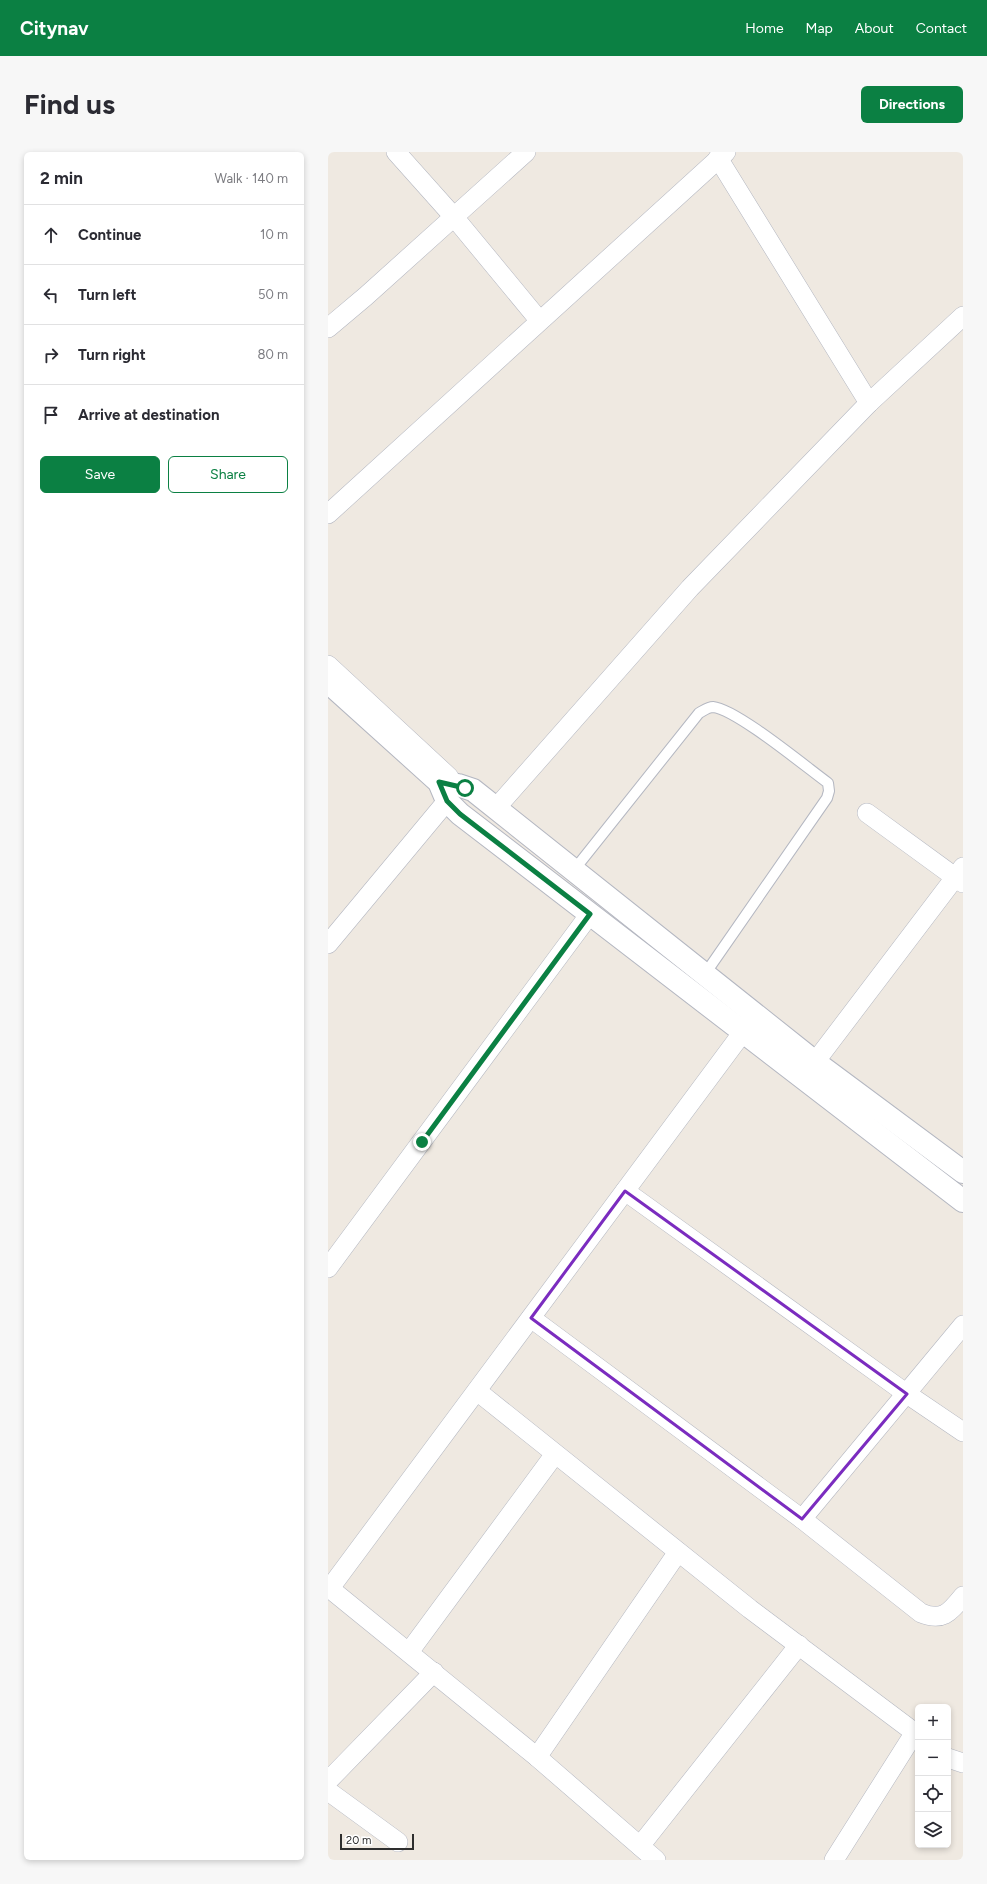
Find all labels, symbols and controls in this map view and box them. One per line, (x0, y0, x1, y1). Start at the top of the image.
text: Citynav (20, 17, 89, 40)
text: Home (745, 20, 784, 37)
text: Map (806, 20, 833, 37)
text: About (855, 20, 894, 37)
text: Contact (916, 20, 967, 37)
button: Directions (861, 86, 963, 123)
text: Find us (24, 87, 115, 121)
text: 2 min (40, 168, 83, 188)
text: Walk · 140 m (214, 171, 288, 186)
icon: ahead (40, 224, 62, 246)
text: Continue (78, 226, 141, 244)
text: 10 m (260, 227, 288, 242)
icon: left (40, 284, 62, 306)
text: Turn left (78, 286, 136, 304)
text: 50 m (258, 287, 288, 302)
icon: right (40, 344, 62, 366)
text: Turn right (78, 346, 146, 364)
text: 80 m (257, 347, 288, 362)
icon: arrive (40, 404, 62, 426)
text: Arrive at destination (78, 406, 219, 424)
button: Save (40, 456, 160, 493)
button: Share (168, 456, 288, 493)
route start (456, 779, 474, 797)
route end (413, 1133, 431, 1151)
map controls (915, 1704, 951, 1848)
button: + (915, 1704, 951, 1740)
button: − (915, 1740, 951, 1776)
button: locate (915, 1776, 951, 1812)
button: layers (915, 1812, 951, 1848)
scale bar (340, 1832, 414, 1851)
text: 20 m (346, 1834, 371, 1847)

